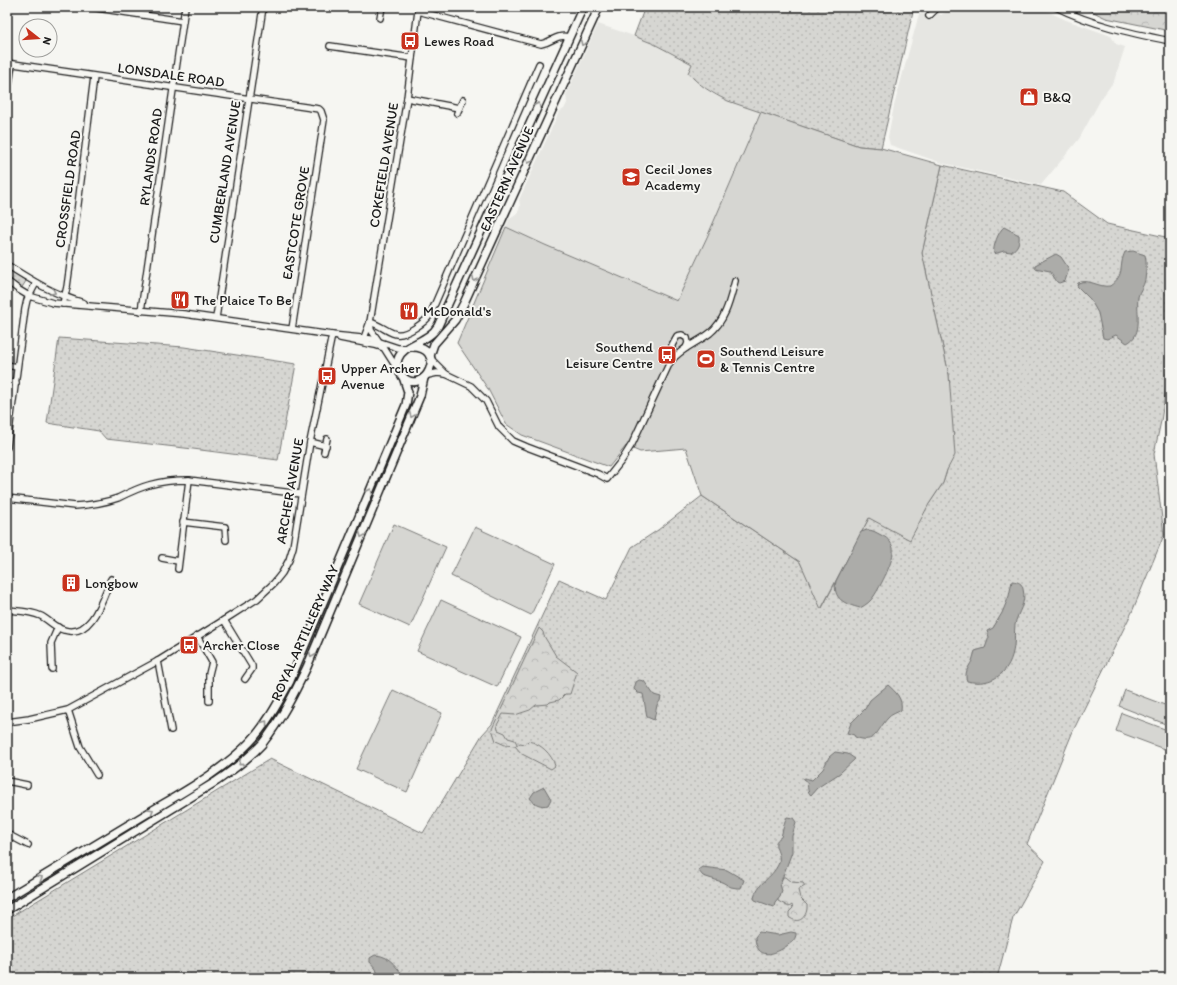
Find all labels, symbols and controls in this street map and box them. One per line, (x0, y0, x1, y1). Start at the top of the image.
north arrow (18, 18, 58, 58)
bus stop icon: Lewes Road (399, 30, 421, 52)
place label: Lewes Road (424, 33, 494, 50)
text: N (40, 35, 54, 46)
one-way arrow (580, 38, 588, 46)
street label: LONSDALE ROAD (117, 59, 225, 91)
shop icon: B&Q (1018, 86, 1040, 108)
place label: B&Q (1043, 89, 1071, 106)
street label: CUMBERLAND AVENUE (205, 99, 245, 245)
street label: COKEFIELD AVENUE (366, 101, 402, 229)
one-way arrow (533, 101, 541, 109)
street label: RYLANDS ROAD (136, 107, 166, 207)
street label: EASTERN AVENUE (476, 124, 538, 234)
street label: CROSSFIELD ROAD (51, 129, 85, 249)
one-way arrow (526, 157, 534, 164)
place label: Cecil Jones Academy (645, 161, 712, 194)
street label: EASTCOTE GROVE (279, 165, 313, 281)
school or university icon: Cecil Jones Academy (620, 166, 642, 188)
one-way arrow (472, 275, 480, 283)
one-way arrow (48, 287, 56, 295)
restaurant icon: The Plaice To Be (169, 289, 191, 311)
place label: The Plaice To Be (194, 292, 292, 309)
restaurant icon: McDonald's (398, 300, 420, 322)
place label: McDonald's (423, 303, 492, 320)
place label: Southend Leisure Centre (566, 339, 653, 372)
place label: Southend Leisure & Tennis Centre (720, 343, 825, 376)
bus stop icon: Southend Leisure Centre (656, 344, 678, 366)
sports icon: Southend Leisure & Tennis Centre (695, 348, 717, 370)
place label: Upper Archer Avenue (341, 360, 421, 393)
bus stop icon: Upper Archer Avenue (316, 365, 338, 387)
one-way arrow (408, 411, 416, 418)
street label: ARCHER AVENUE (272, 437, 308, 545)
one-way arrow (366, 487, 374, 494)
one-way arrow (359, 531, 367, 539)
street label: ROYAL ARTILLERY WAY (267, 562, 343, 704)
building icon: Longbow (60, 572, 82, 594)
place label: Longbow (85, 575, 139, 592)
bus stop icon: Archer Close (178, 634, 200, 656)
place label: Archer Close (203, 637, 280, 654)
one-way arrow (309, 651, 317, 659)
one-way arrow (260, 721, 267, 728)
one-way arrow (239, 758, 246, 765)
one-way arrow (147, 808, 154, 815)
one-way arrow (36, 875, 43, 883)

